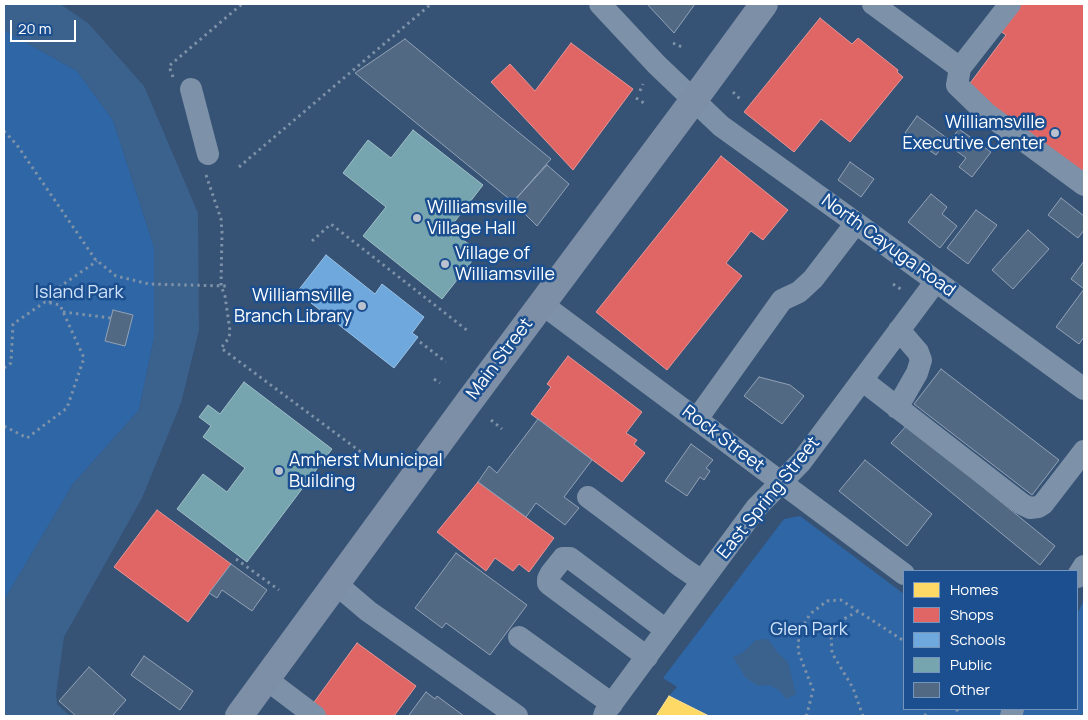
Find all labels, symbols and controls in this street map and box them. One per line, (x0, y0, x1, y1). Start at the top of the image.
scale bar (12, 10, 79, 42)
text: 20 m (18, 18, 51, 39)
place label: Williamsville Executive Center (902, 112, 1045, 154)
marker: Williamsville Executive Center (1049, 127, 1061, 139)
street label: North Cayuga Road (817, 190, 959, 302)
place label: Williamsville Village Hall (427, 197, 527, 240)
marker: Williamsville Village Hall (411, 212, 423, 224)
place label: Village of Williamsville (455, 243, 555, 286)
marker: Village of Williamsville (439, 258, 451, 270)
park label: Island Park (35, 282, 123, 304)
place label: Williamsville Branch Library (234, 285, 352, 328)
marker: Williamsville Branch Library (356, 300, 368, 312)
street label: Main Street (462, 314, 538, 404)
street label: Rock Street (678, 401, 768, 477)
street label: East Spring Street (713, 433, 825, 563)
place label: Amherst Municipal Building (289, 450, 443, 492)
marker: Amherst Municipal Building (273, 465, 285, 477)
legend (903, 570, 1078, 710)
text: Homes (950, 579, 998, 600)
text: Shops (950, 604, 994, 625)
park label: Glen Park (770, 619, 848, 641)
text: Schools (950, 629, 1006, 650)
text: Public (950, 654, 992, 675)
text: Other (950, 679, 990, 700)

